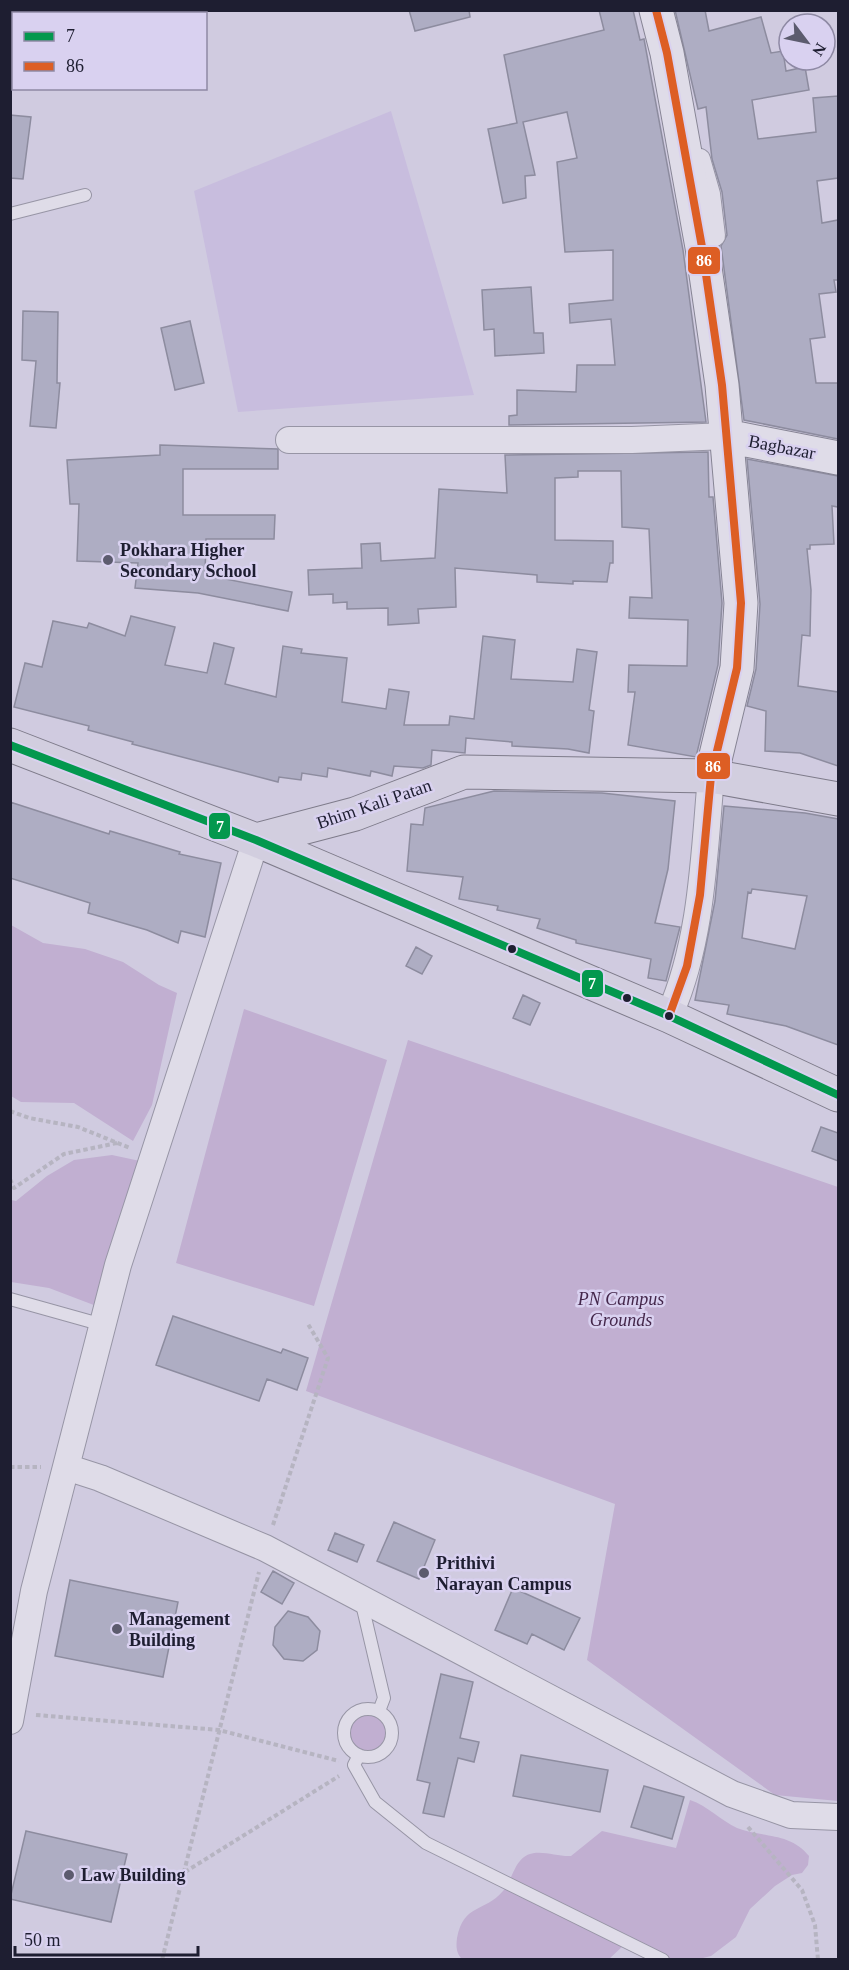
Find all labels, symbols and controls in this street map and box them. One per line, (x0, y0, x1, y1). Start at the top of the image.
legend (12, 12, 207, 90)
north arrow (777, 12, 837, 72)
text: 7 (66, 26, 75, 46)
text: N (809, 40, 830, 59)
text: 86 (66, 56, 84, 76)
line badge: 86 (687, 246, 721, 275)
text: 86 (696, 252, 712, 269)
street label: Bagbazar (747, 431, 817, 463)
place label: Pokhara Higher Secondary School (120, 540, 257, 581)
marker: Pokhara Higher Secondary School (101, 553, 115, 567)
line badge: 86 (696, 752, 731, 780)
text: 86 (705, 758, 721, 775)
street label: Bhim Kali Patan (314, 775, 434, 833)
line badge: 7 (208, 812, 231, 840)
text: 7 (216, 818, 224, 835)
unlabelled marker (506, 943, 518, 955)
line badge: 7 (581, 969, 604, 998)
text: 7 (588, 975, 596, 992)
unlabelled marker (621, 992, 633, 1004)
unlabelled marker (663, 1010, 675, 1022)
park label: PN Campus Grounds (577, 1289, 664, 1330)
place label: Prithivi Narayan Campus (436, 1553, 572, 1594)
marker: Prithivi Narayan Campus (417, 1566, 431, 1580)
place label: Management Building (129, 1609, 230, 1650)
marker: Management Building (110, 1622, 124, 1636)
place label: Law Building (81, 1865, 186, 1885)
marker: Law Building (62, 1868, 76, 1882)
scale bar (15, 1919, 198, 1957)
text: 50 m (24, 1930, 61, 1950)

